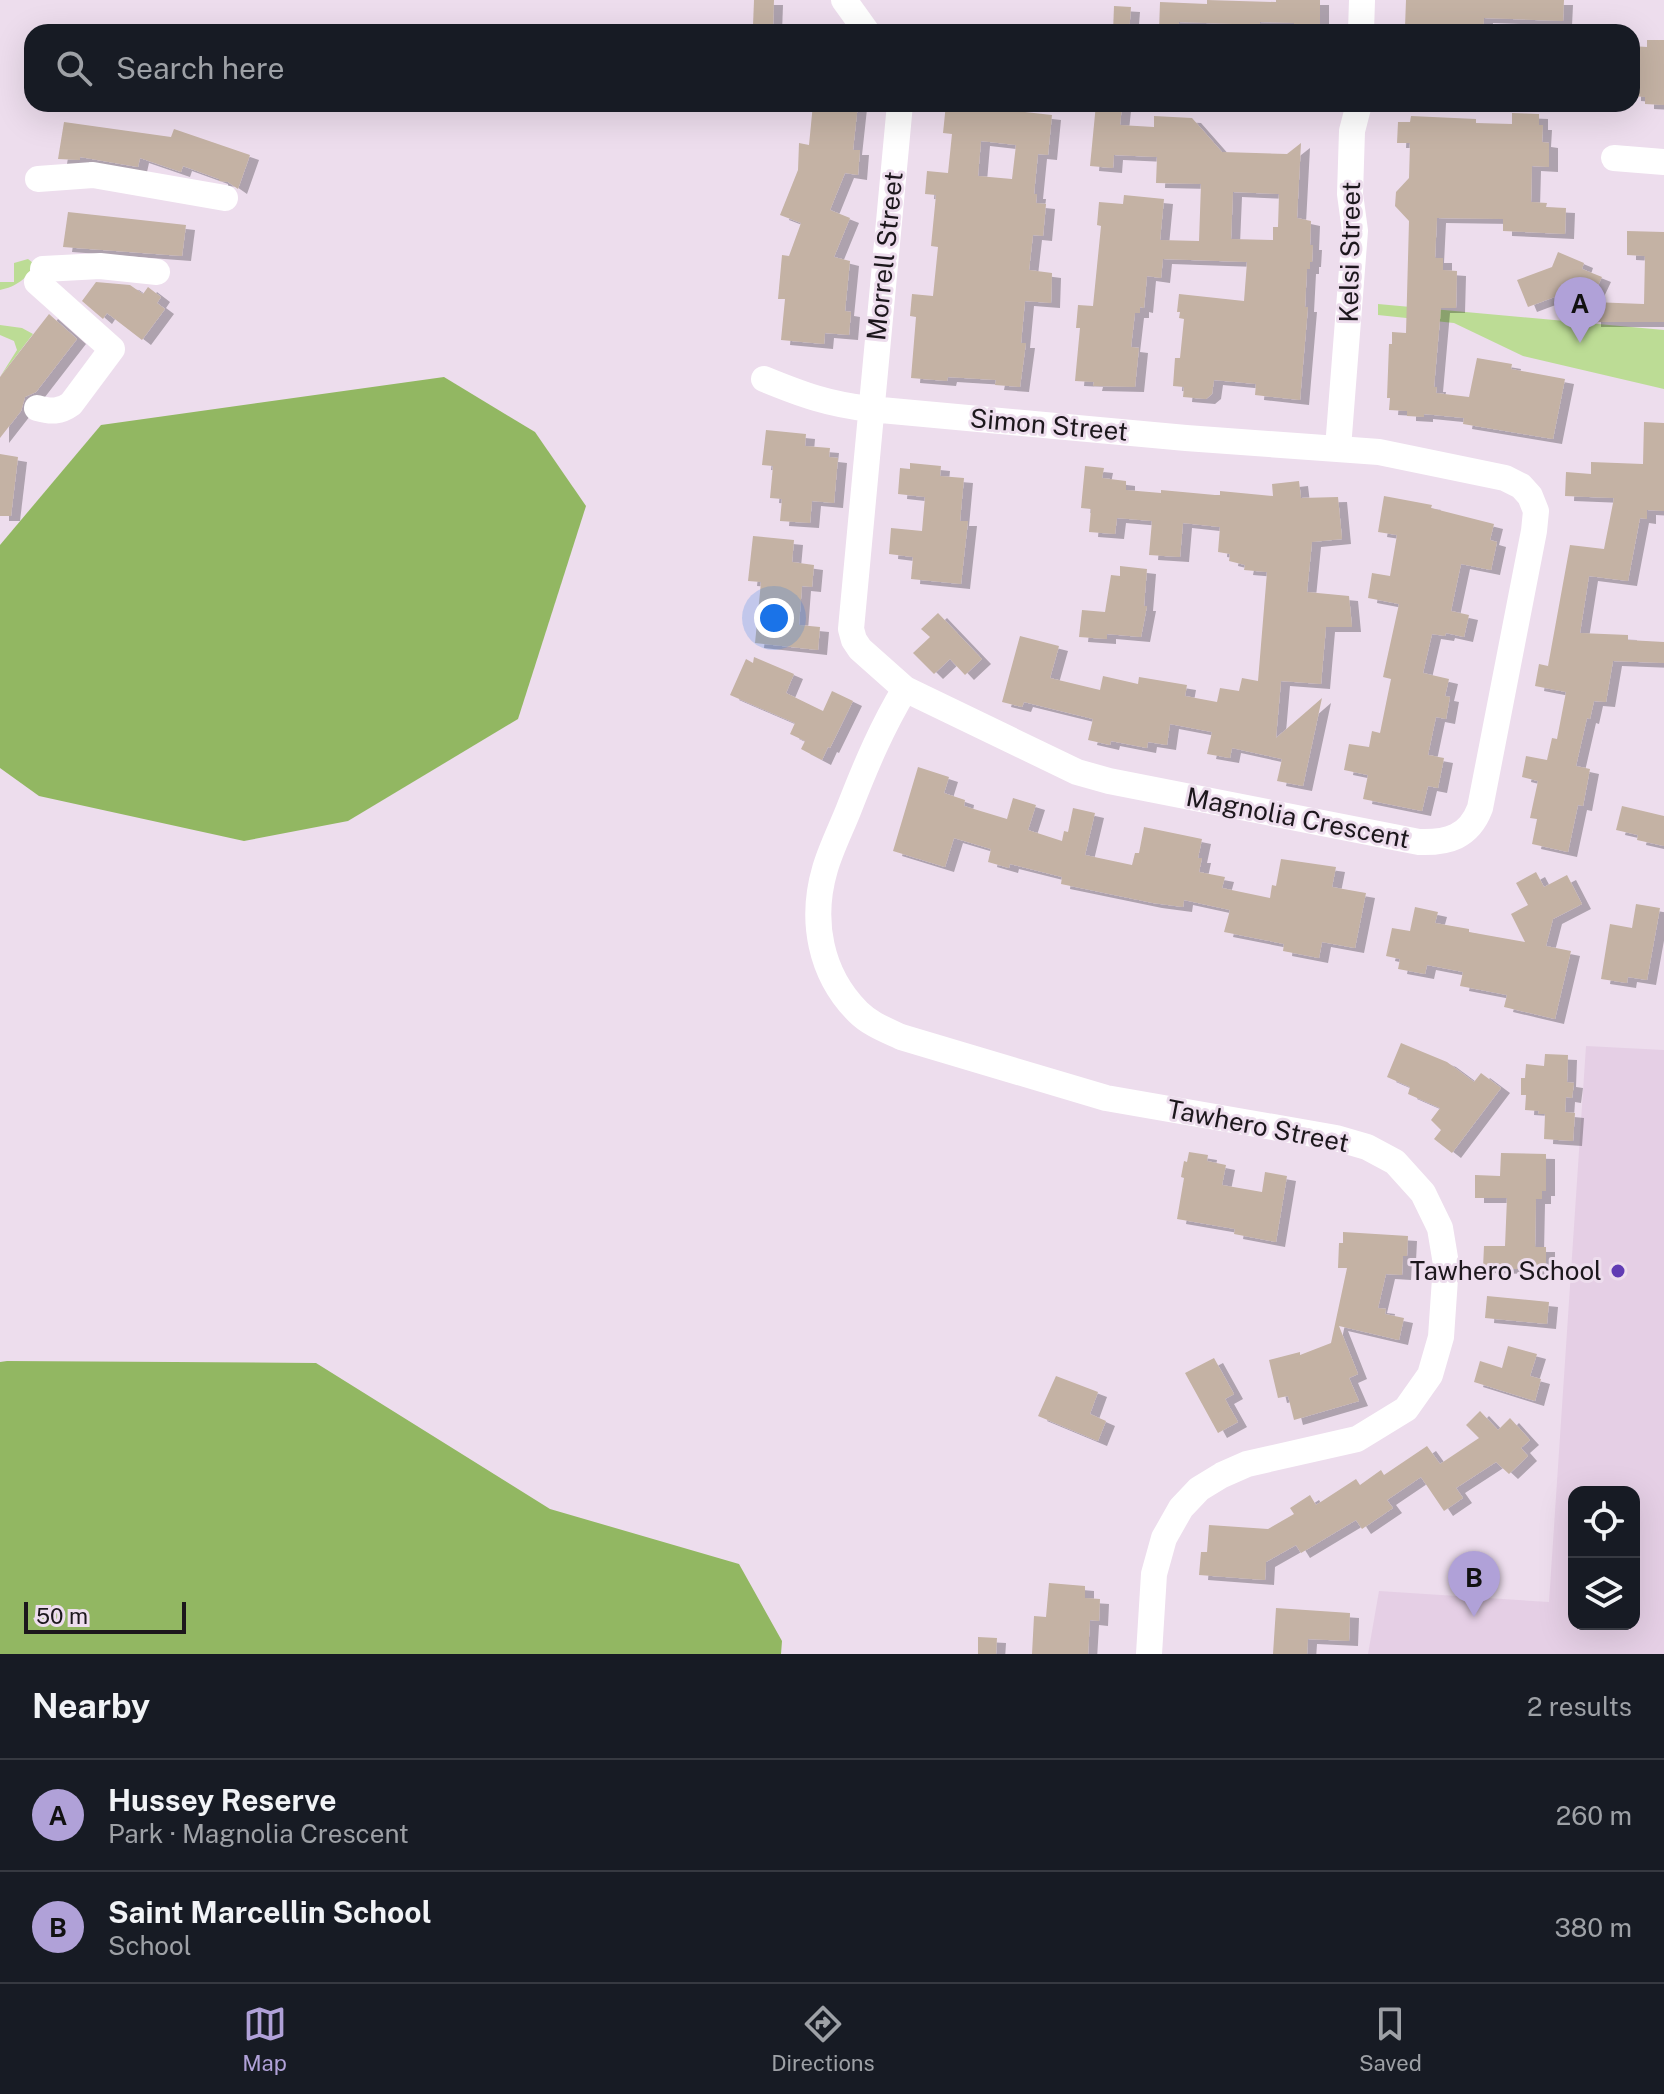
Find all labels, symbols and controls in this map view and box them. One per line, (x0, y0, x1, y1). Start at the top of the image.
search box (24, 24, 1640, 112)
icon: search (52, 46, 96, 90)
text: Search here (116, 50, 284, 86)
street label: Morrell Street (860, 170, 909, 342)
street label: Kelsi Street (1333, 181, 1366, 323)
pin: A (1554, 277, 1606, 343)
street label: Simon Street (969, 402, 1129, 447)
your location (754, 598, 794, 638)
street label: Magnolia Crescent (1184, 781, 1413, 854)
street label: Tawhero Street (1165, 1093, 1352, 1158)
place label: Tawhero School (1410, 1255, 1602, 1286)
marker: Tawhero School (1609, 1262, 1627, 1280)
map controls (1568, 1486, 1640, 1630)
button: locate (1568, 1486, 1640, 1558)
pin: B (1448, 1551, 1500, 1617)
button: layers (1568, 1558, 1640, 1630)
scale bar (24, 1598, 186, 1634)
text: 50 m (36, 1603, 88, 1629)
text: Nearby (32, 1686, 150, 1726)
text: 2 results (1527, 1691, 1632, 1722)
text: Hussey Reserve (108, 1782, 337, 1818)
text: A (49, 1800, 67, 1831)
text: 260 m (1556, 1800, 1632, 1831)
text: Park · Magnolia Crescent (108, 1818, 409, 1849)
text: Saint Marcellin School (108, 1894, 432, 1930)
text: B (49, 1912, 67, 1943)
text: 380 m (1554, 1912, 1632, 1943)
text: School (108, 1930, 192, 1961)
tab: Map (242, 2002, 287, 2076)
tab: Directions (771, 2002, 875, 2076)
tab: Saved (1359, 2002, 1422, 2076)

